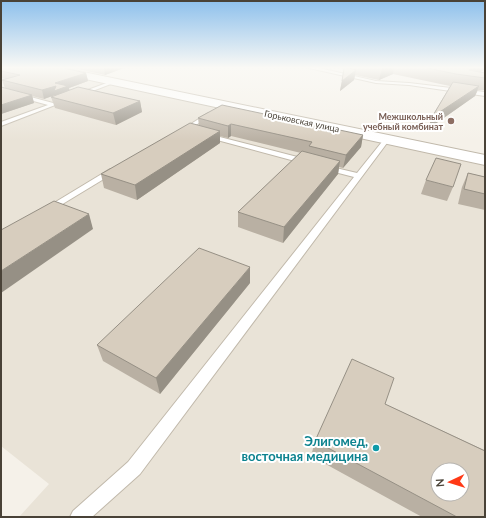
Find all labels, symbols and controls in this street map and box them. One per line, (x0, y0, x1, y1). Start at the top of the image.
street label: Горьковская улица (263, 108, 341, 134)
place label: Межшкольный учебный комбинат (363, 111, 443, 132)
marker: Межшкольный учебный комбинат (446, 116, 456, 126)
place label: Элигомед, восточная медицина (242, 433, 368, 464)
marker: Элигомед, восточная медицина (371, 443, 381, 453)
north arrow (430, 462, 470, 502)
text: N (433, 478, 446, 487)

